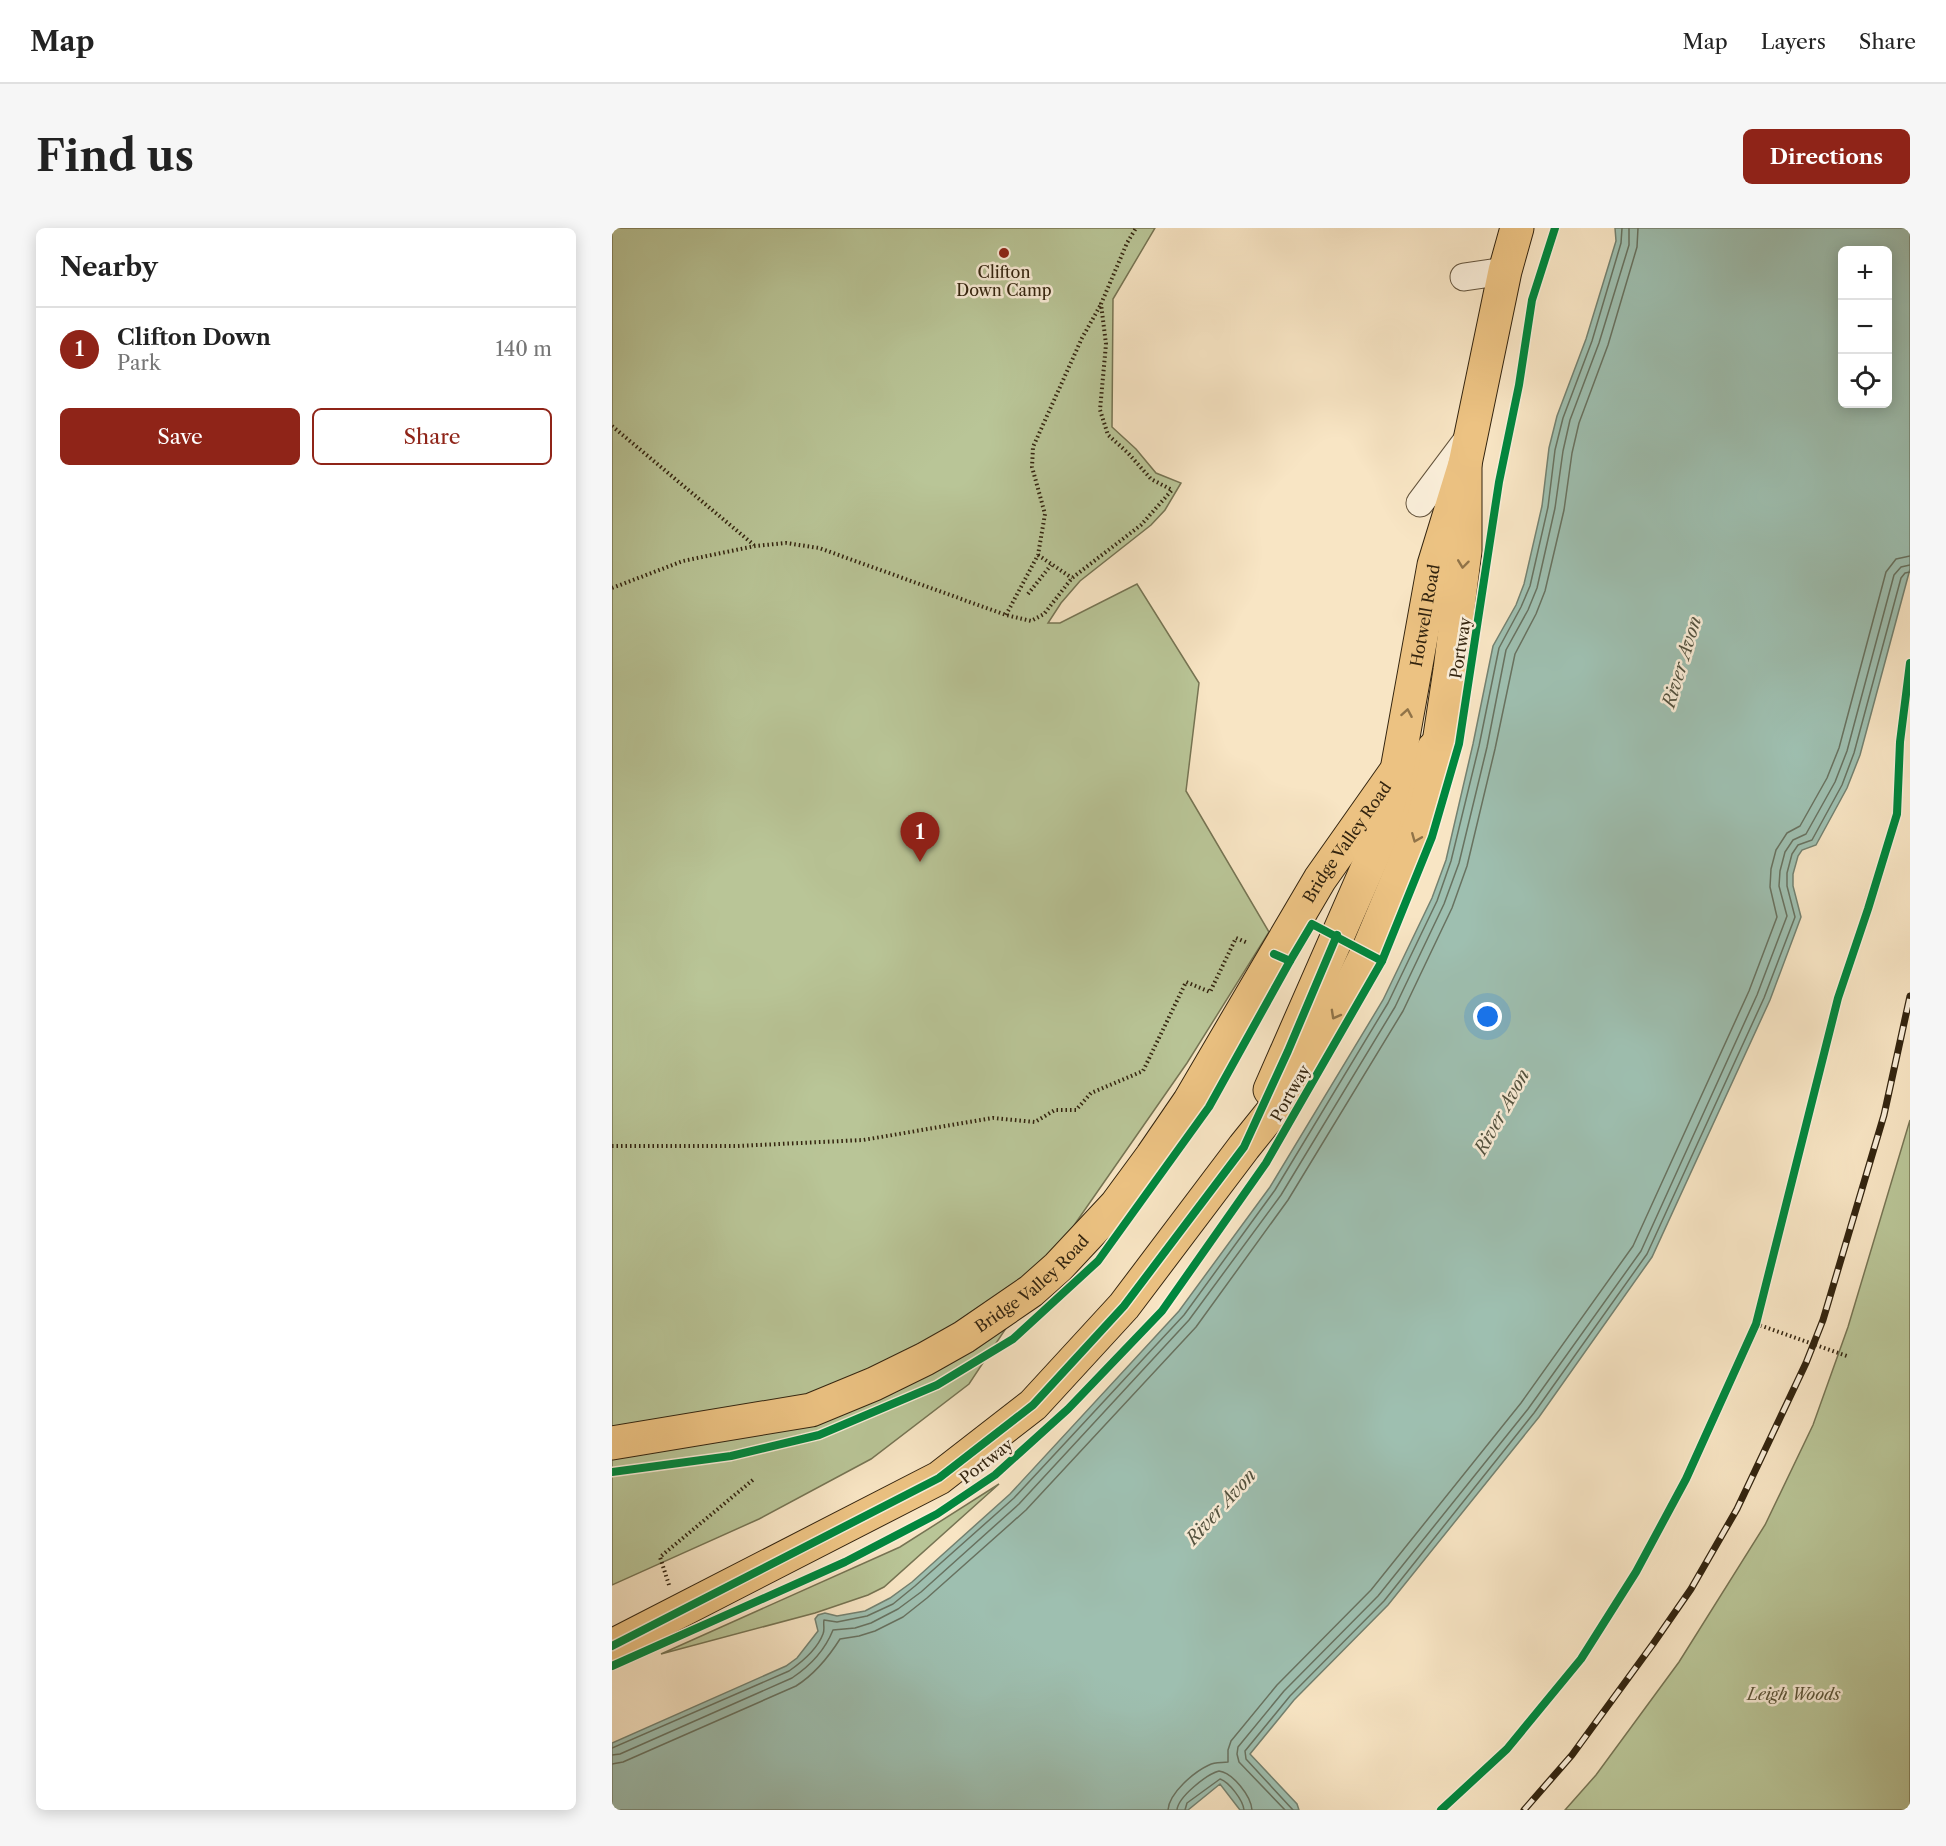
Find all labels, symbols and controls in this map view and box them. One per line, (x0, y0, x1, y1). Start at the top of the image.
text: Map (30, 24, 94, 58)
text: Map (1683, 29, 1728, 54)
text: Layers (1761, 29, 1826, 54)
text: Share (1859, 29, 1916, 54)
button: Directions (1743, 129, 1910, 184)
text: Find us (36, 130, 194, 182)
marker: Clifton Down Camp (997, 246, 1011, 260)
map controls (1838, 246, 1892, 408)
button: + (1838, 246, 1892, 300)
text: Nearby (60, 251, 158, 283)
place label: Clifton Down Camp (956, 262, 1052, 300)
button: − (1838, 300, 1892, 354)
text: Clifton Down (117, 324, 271, 351)
text: 1 (75, 337, 84, 361)
text: 140 m (495, 337, 552, 361)
text: Park (117, 351, 160, 375)
button: locate (1838, 354, 1892, 408)
button: Save (60, 408, 300, 465)
button: Share (312, 408, 552, 465)
one-way arrow (1457, 560, 1470, 569)
street label: Hotwell Road (1406, 562, 1444, 668)
water label: River Avon (1657, 614, 1706, 712)
street label: Portway (1445, 615, 1475, 680)
one-way arrow (1401, 708, 1413, 718)
street label: Bridge Valley Road (1298, 778, 1395, 906)
pin: 1 (900, 812, 940, 862)
one-way arrow (1410, 832, 1423, 842)
your location (1473, 1002, 1502, 1031)
one-way arrow (1331, 1009, 1342, 1019)
street label: Portway (1266, 1060, 1315, 1125)
water label: River Avon (1469, 1065, 1535, 1160)
street label: Bridge Valley Road (971, 1230, 1093, 1337)
street label: Portway (955, 1433, 1017, 1488)
water label: River Avon (1180, 1465, 1261, 1551)
park label: Leigh Woods (1745, 1684, 1841, 1704)

